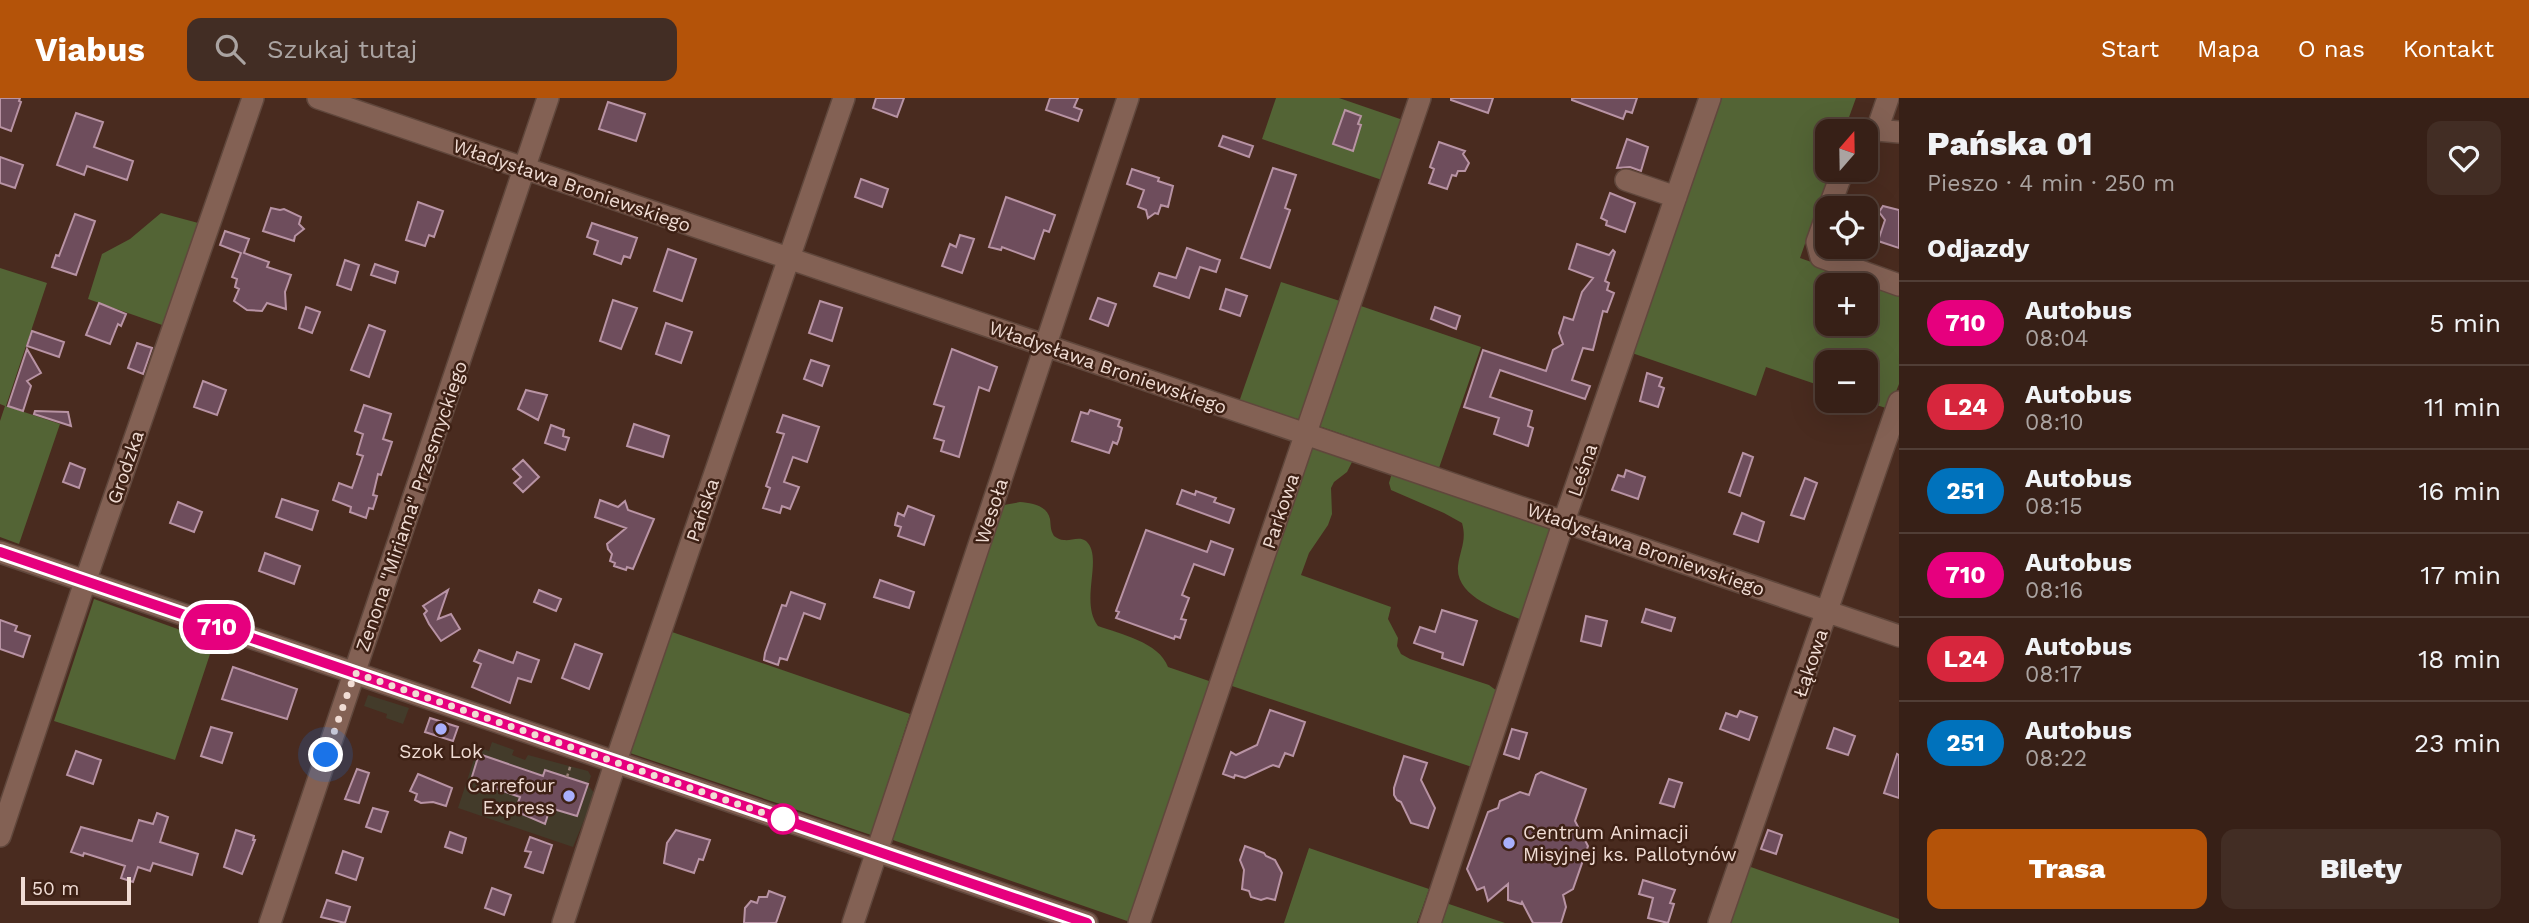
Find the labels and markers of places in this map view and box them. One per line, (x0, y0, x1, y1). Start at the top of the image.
marker: Szok Lok (433, 721, 449, 737)
place label: Szok Lok (399, 740, 483, 763)
place label: Carrefour Express (467, 774, 555, 819)
marker: Carrefour Express (561, 788, 577, 804)
unlabelled marker (768, 804, 798, 834)
place label: Centrum Animacji Misyjnej ks. Pallotynów (1523, 821, 1737, 866)
marker: Centrum Animacji Misyjnej ks. Pallotynów (1501, 835, 1517, 851)

